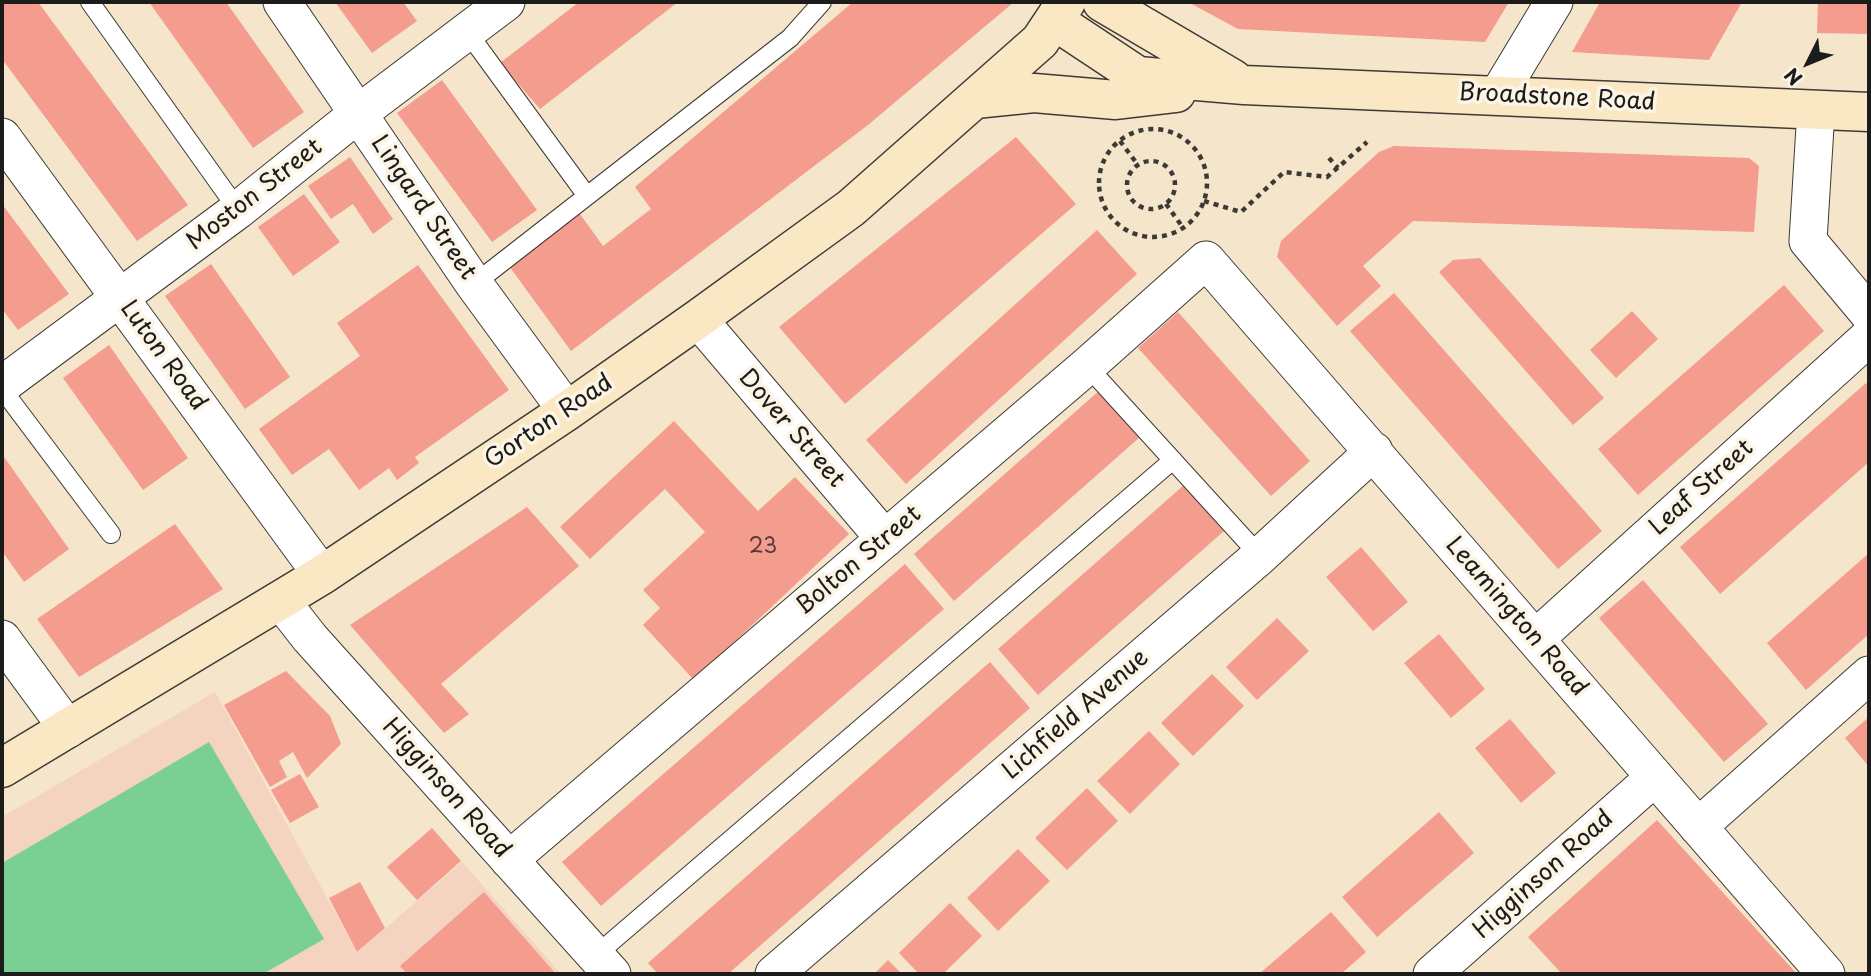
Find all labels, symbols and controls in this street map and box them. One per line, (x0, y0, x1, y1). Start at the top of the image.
north arrow (1773, 28, 1843, 98)
text: N (1777, 62, 1808, 92)
street label: Broadstone Road (1458, 78, 1656, 118)
street label: Lingard Street (364, 130, 482, 286)
street label: Moston Street (182, 133, 328, 257)
street label: Luton Road (113, 295, 213, 417)
street label: Dover Street (732, 364, 850, 494)
street label: Gorton Road (480, 369, 618, 475)
street label: Leaf Street (1644, 434, 1760, 542)
street label: Bolton Street (790, 500, 928, 622)
street label: Leamington Road (1439, 531, 1593, 703)
house number: 23 (749, 534, 777, 560)
street label: Lichfield Avenue (997, 644, 1155, 786)
street label: Higginson Road (376, 713, 516, 865)
street label: Higginson Road (1468, 805, 1620, 945)

